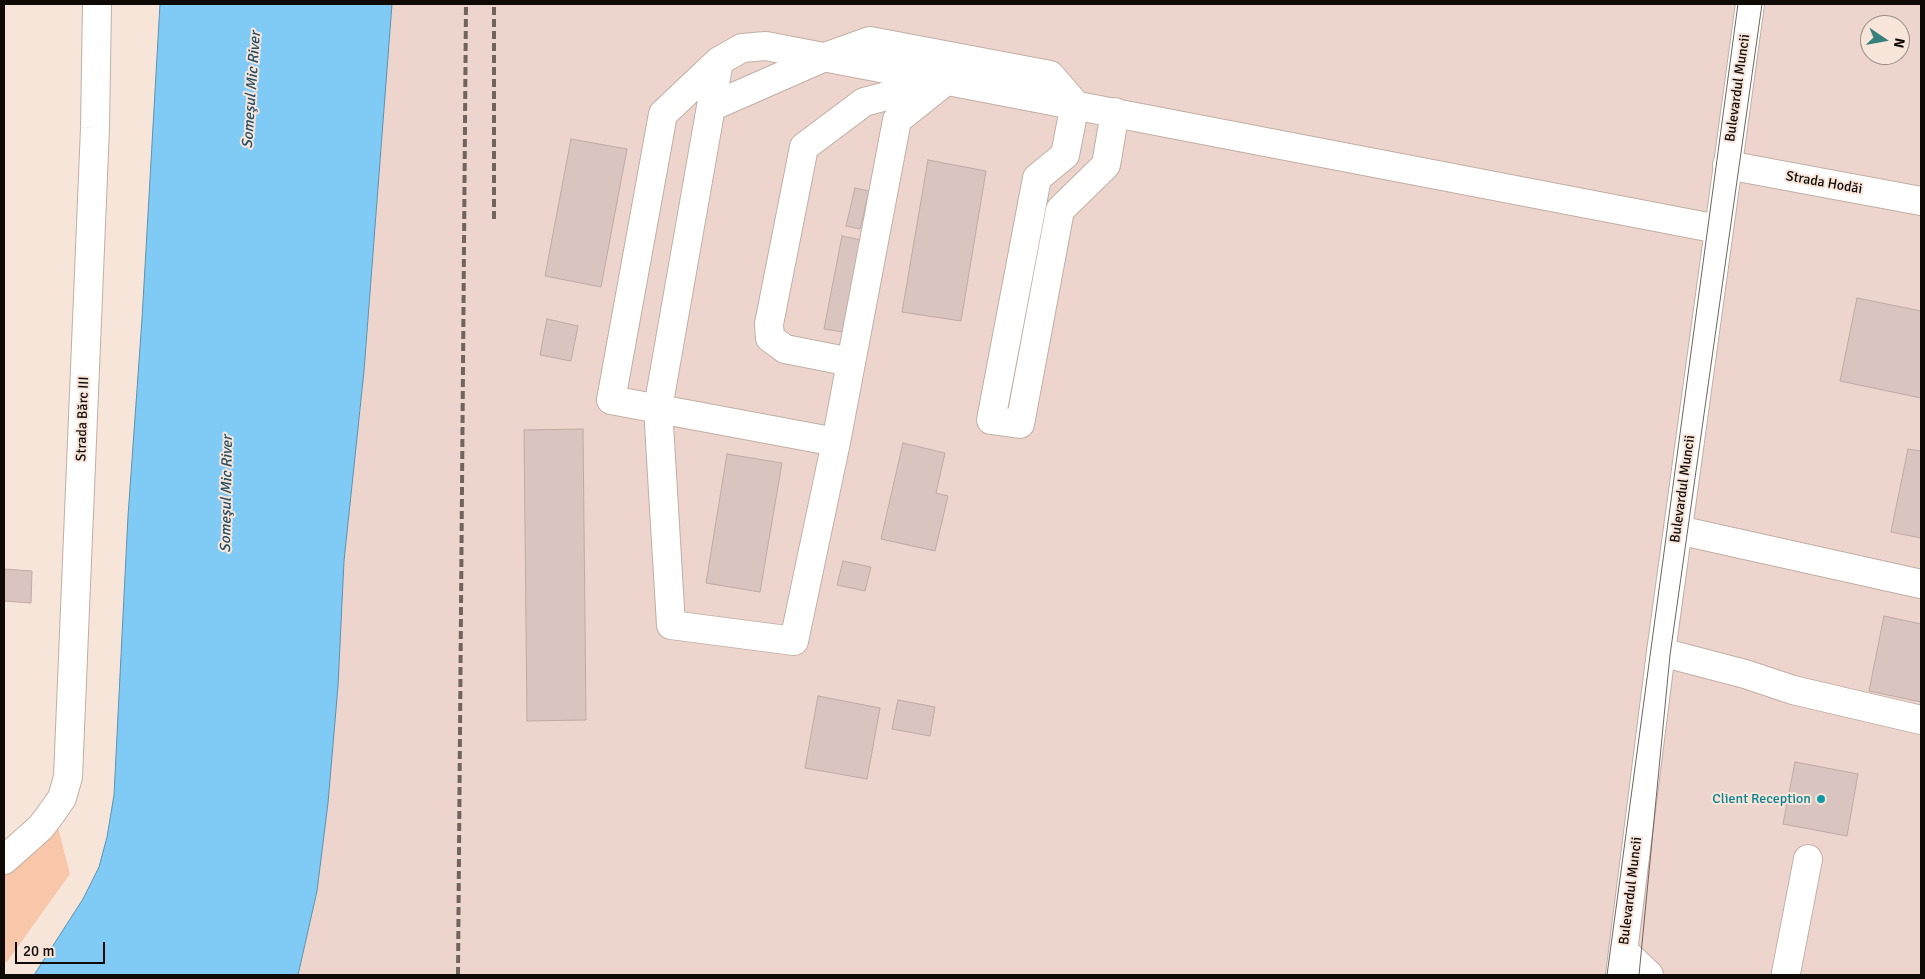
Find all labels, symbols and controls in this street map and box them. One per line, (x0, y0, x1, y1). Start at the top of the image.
north arrow (1860, 15, 1910, 65)
water label: Someşul Mic River (239, 31, 265, 149)
street label: Bulevardul Muncii (1722, 33, 1754, 143)
text: N (1890, 36, 1909, 50)
street label: Strada Hodăi (1784, 168, 1864, 198)
street label: Strada Bărc III (73, 376, 93, 462)
street label: Bulevardul Muncii (1667, 434, 1699, 544)
water label: Someşul Mic River (217, 435, 237, 553)
place label: Client Reception (1712, 791, 1811, 807)
marker: Client Reception (1815, 793, 1827, 805)
street label: Bulevardul Muncii (1616, 836, 1646, 946)
scale bar (18, 932, 108, 964)
text: 20 m (23, 942, 54, 960)

